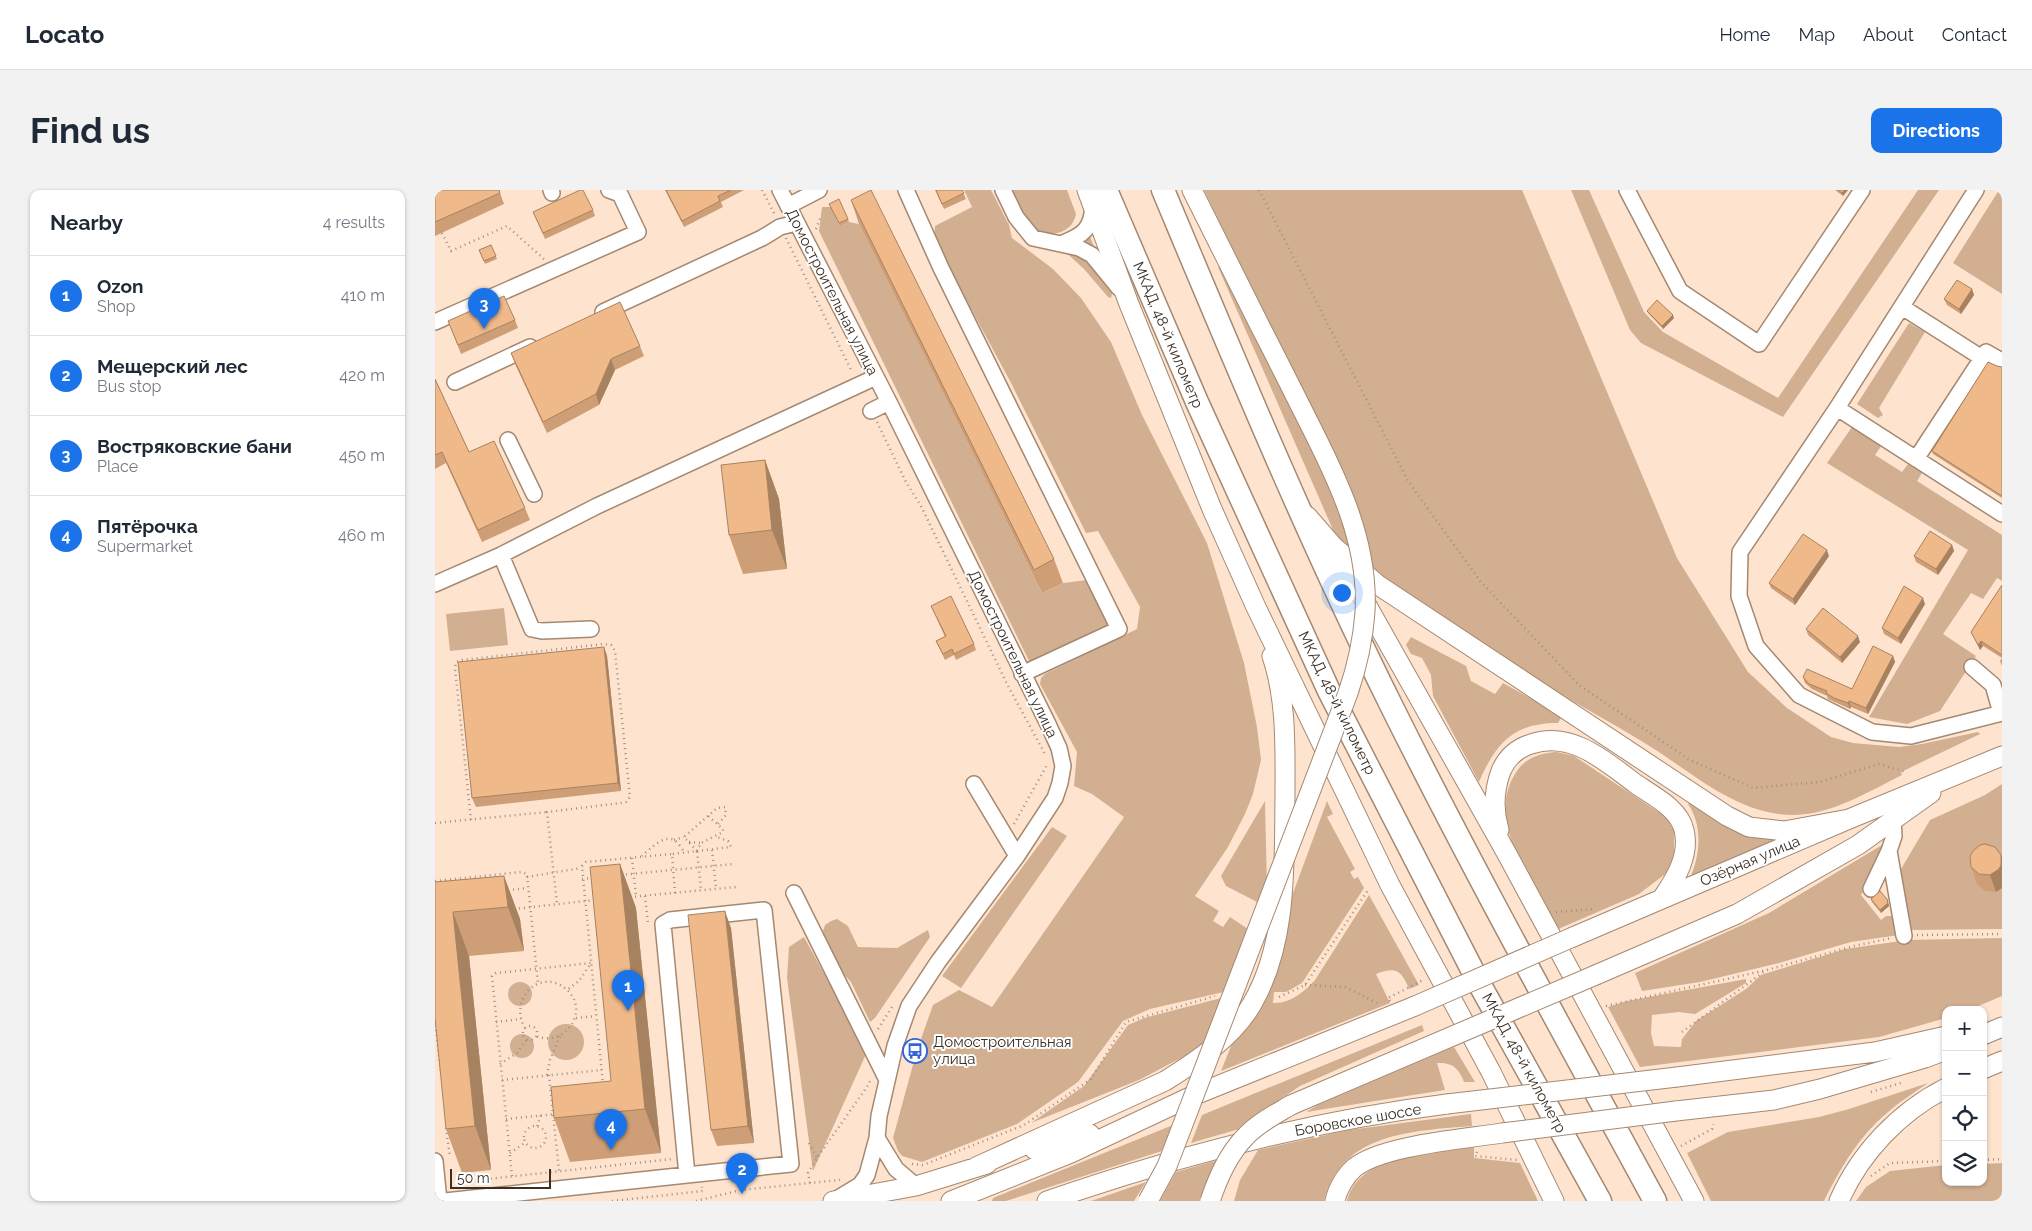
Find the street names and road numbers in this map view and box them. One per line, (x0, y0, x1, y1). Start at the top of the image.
street label: Домостроительная улица (782, 206, 882, 378)
street label: МКАД, 48-й километр (1129, 259, 1207, 411)
street label: Домостроительная улица (964, 567, 1062, 741)
street label: МКАД, 48-й километр (1294, 628, 1380, 778)
street label: Озёрная улица (1697, 832, 1803, 890)
street label: МКАД, 48-й километр (1478, 990, 1570, 1136)
street label: Боровское шоссе (1293, 1100, 1423, 1140)

